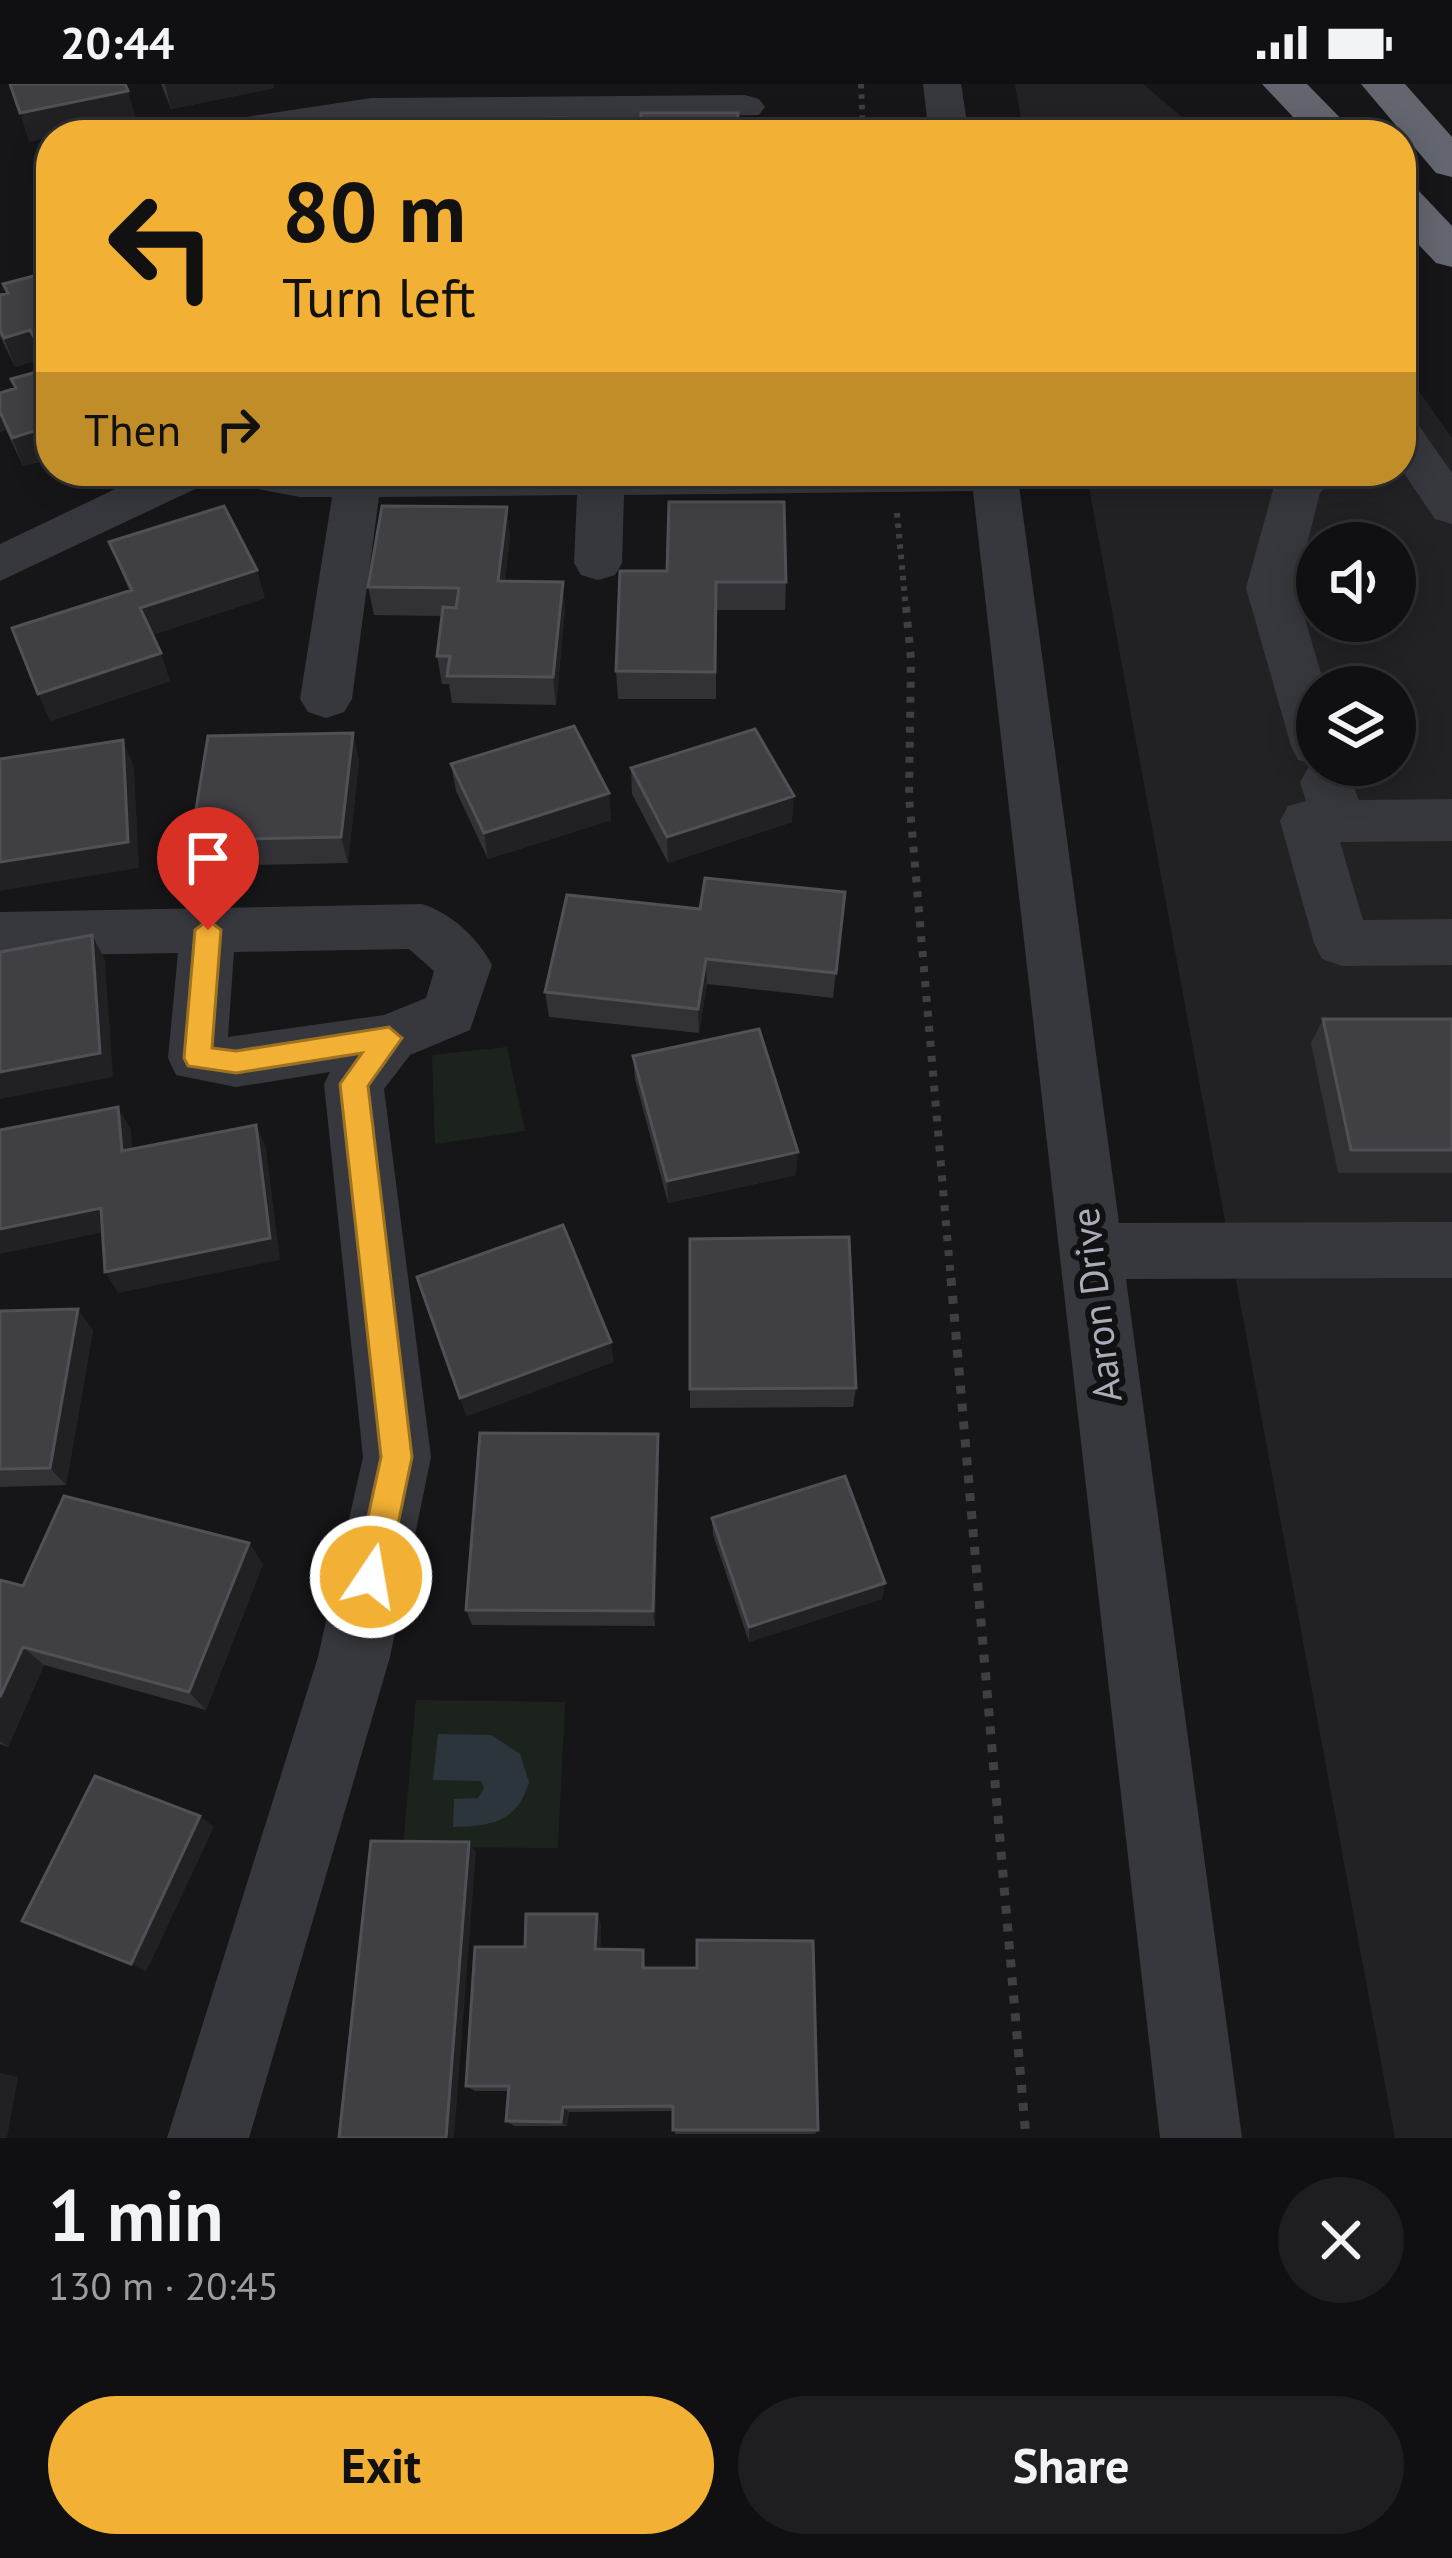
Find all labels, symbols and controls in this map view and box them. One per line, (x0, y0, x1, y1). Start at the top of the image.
text: 20:44 (60, 13, 174, 71)
text: 80 m (282, 156, 466, 265)
icon: left (84, 168, 240, 324)
text: Turn left (282, 262, 476, 332)
icon: right (205, 396, 271, 462)
text: Then (84, 400, 181, 458)
map controls (1296, 522, 1416, 786)
button: sound (1296, 522, 1416, 642)
button: layers (1296, 666, 1416, 786)
pin (157, 807, 259, 930)
icon: arrive (175, 825, 241, 891)
street label: Aaron Drive (1058, 1205, 1133, 1405)
position arrow (308, 1514, 434, 1640)
text: 1 min (48, 2168, 224, 2261)
button: close (1278, 2177, 1404, 2303)
text: 130 m · 20:45 (48, 2260, 279, 2311)
button: Exit (48, 2396, 714, 2534)
button: Share (738, 2396, 1404, 2534)

